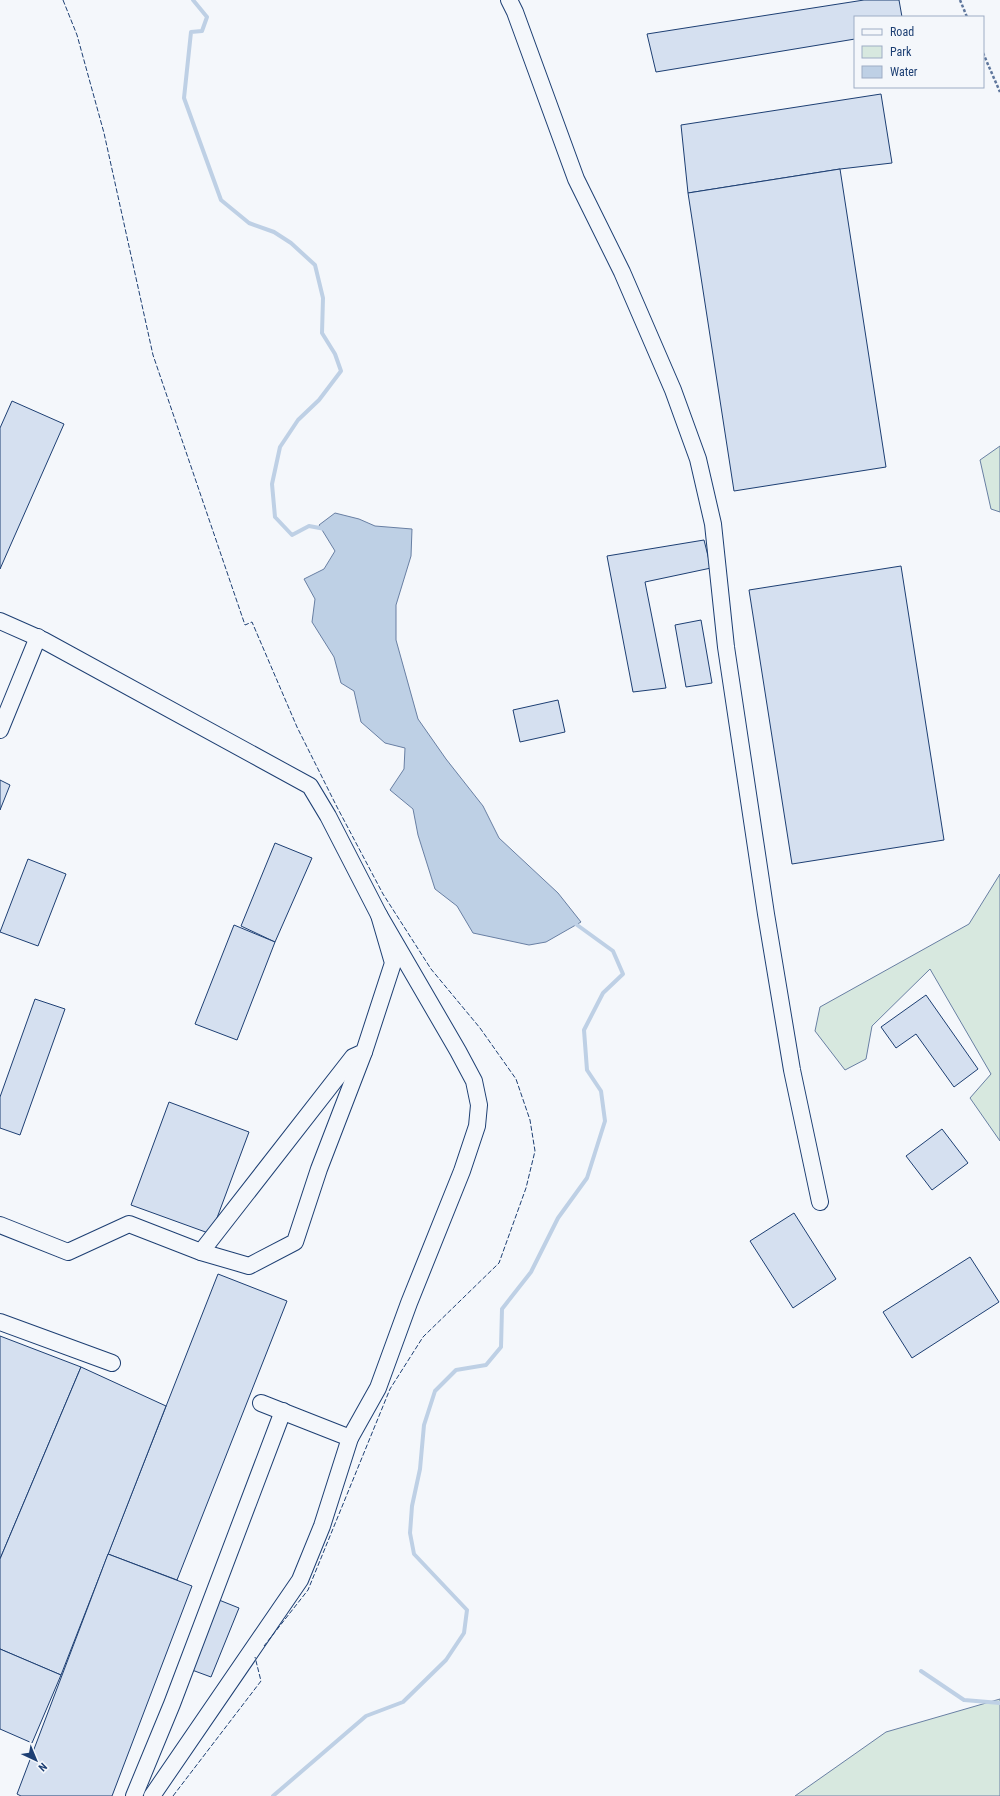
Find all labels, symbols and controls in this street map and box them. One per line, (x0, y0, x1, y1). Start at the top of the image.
legend (854, 16, 984, 88)
text: Road (890, 25, 914, 39)
text: Park (890, 45, 912, 59)
text: Water (890, 65, 918, 79)
north arrow (16, 1740, 56, 1780)
text: N (35, 1760, 50, 1774)

